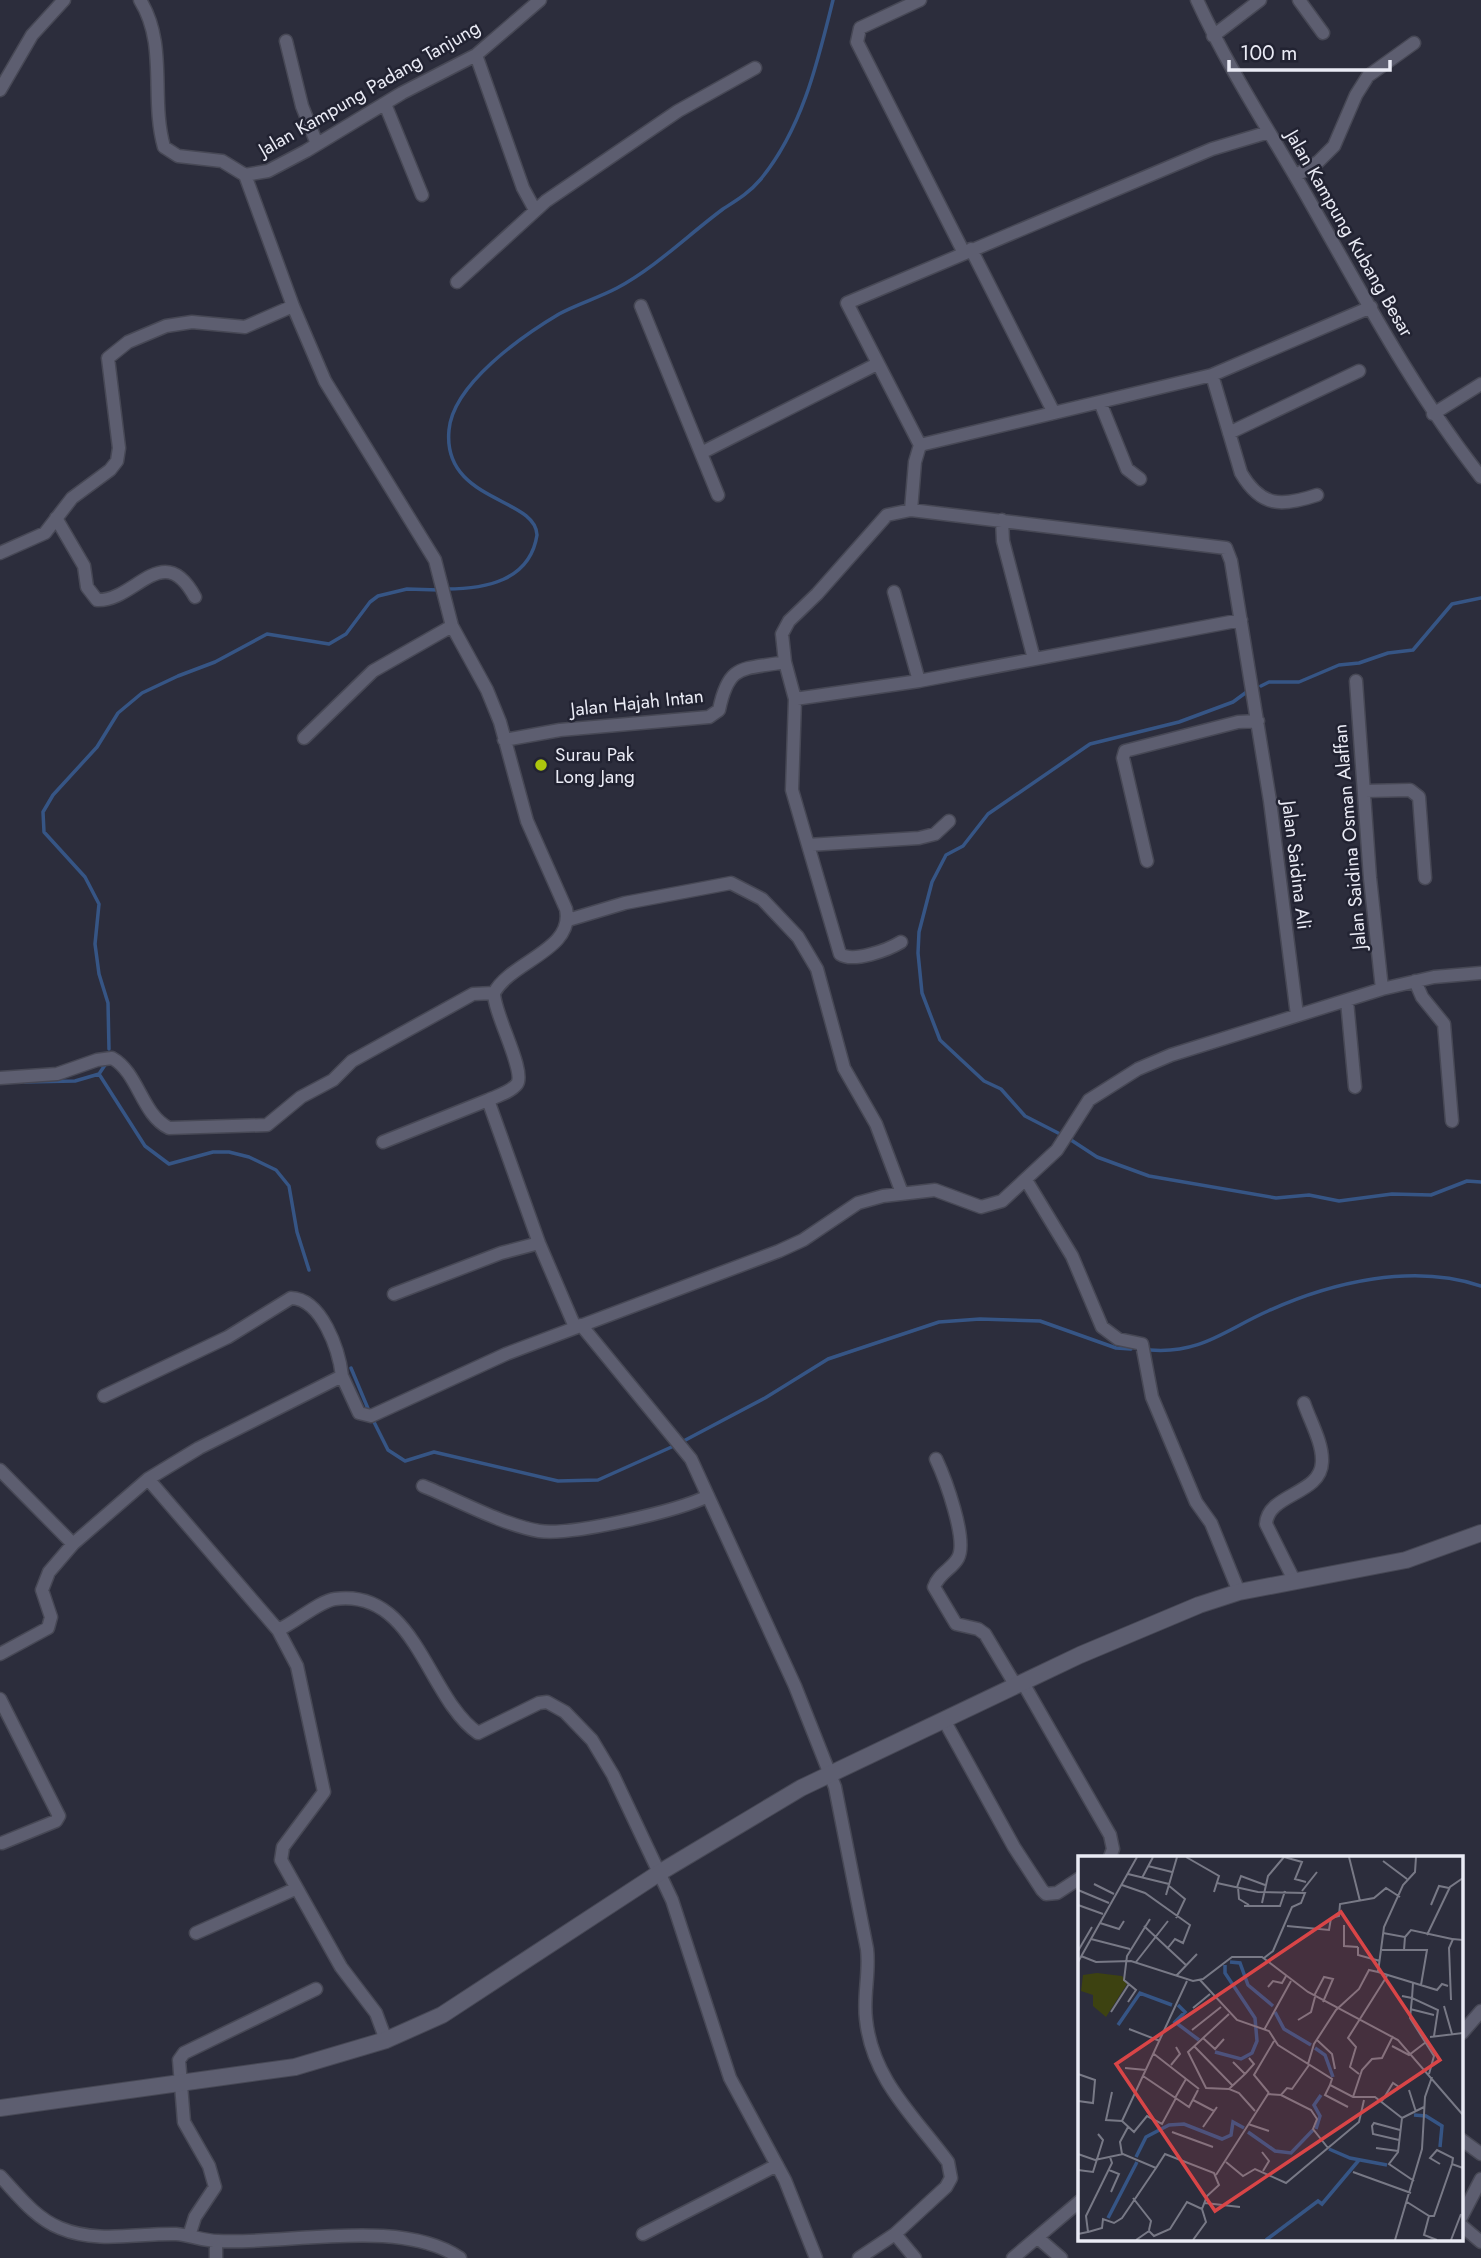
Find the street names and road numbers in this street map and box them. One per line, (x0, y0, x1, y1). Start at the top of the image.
street label: Jalan Kampung Padang Tanjung (251, 14, 485, 165)
street label: Jalan Kampung Kubang Besar (1278, 122, 1420, 342)
street label: Jalan Hajah Intan (566, 682, 705, 723)
street label: Jalan Saidina Osman Alaffan (1326, 723, 1373, 954)
street label: Jalan Saidina Ali (1275, 796, 1318, 931)

